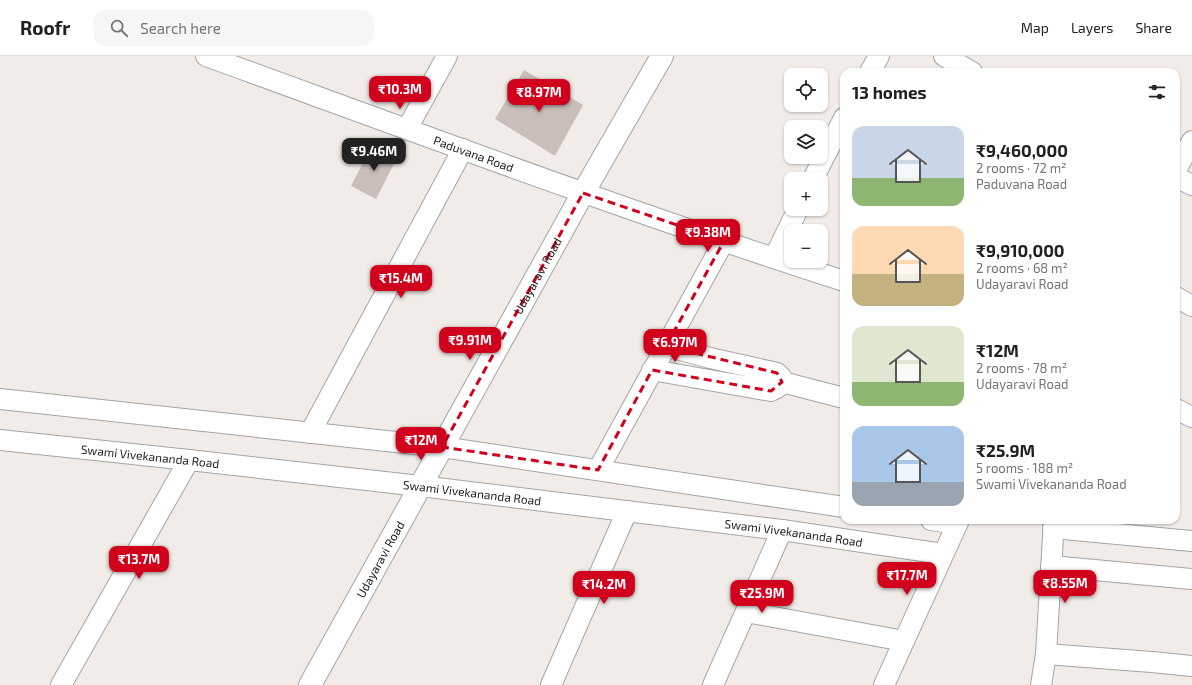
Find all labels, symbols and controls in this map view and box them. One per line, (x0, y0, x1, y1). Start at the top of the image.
search box (94, 10, 374, 46)
text: Roofr (20, 16, 70, 39)
icon: search (108, 17, 130, 39)
text: Search here (140, 19, 221, 37)
text: Map (1021, 19, 1049, 36)
text: Layers (1071, 19, 1113, 36)
text: Share (1135, 19, 1172, 36)
map controls (784, 68, 828, 268)
button: locate (784, 68, 828, 112)
pin: ₹10.3M (367, 76, 433, 110)
pin: ₹8.97M (506, 79, 572, 113)
text: ₹10.3M (378, 81, 422, 97)
icon: filters (1146, 81, 1168, 103)
text: 13 homes (852, 82, 927, 102)
text: ₹8.97M (516, 84, 562, 100)
button: layers (784, 120, 828, 164)
street label: Paduvana Road (432, 133, 516, 174)
pin: ₹9.46M (341, 138, 407, 172)
text: ₹9,460,000 (976, 140, 1068, 160)
icon: home (884, 142, 932, 190)
text: ₹9.46M (351, 143, 397, 159)
text: 2 rooms · 72 m² (976, 160, 1067, 176)
button: + (784, 172, 828, 216)
text: Paduvana Road (976, 176, 1067, 192)
pin: ₹9.38M (675, 219, 741, 253)
text: ₹9.38M (685, 224, 731, 240)
button: − (784, 224, 828, 268)
street label: Udayaravi Road (510, 235, 564, 317)
text: ₹9,910,000 (976, 240, 1065, 260)
icon: home (884, 242, 932, 290)
text: 2 rooms · 68 m² (976, 260, 1068, 276)
pin: ₹15.4M (368, 265, 434, 299)
text: ₹15.4M (379, 270, 423, 286)
text: Udayaravi Road (976, 276, 1069, 292)
pin: ₹9.91M (437, 327, 503, 361)
pin: ₹6.97M (642, 329, 708, 363)
text: ₹9.91M (448, 332, 492, 348)
text: ₹6.97M (653, 334, 697, 350)
text: ₹12M (976, 340, 1019, 360)
icon: home (884, 342, 932, 390)
text: 2 rooms · 78 m² (976, 360, 1067, 376)
text: Udayaravi Road (976, 376, 1069, 392)
pin: ₹12M (397, 427, 445, 461)
text: ₹12M (405, 432, 437, 448)
text: ₹25.9M (976, 440, 1035, 460)
street label: Swami Vivekananda Road (80, 442, 220, 470)
icon: home (884, 442, 932, 490)
text: 5 rooms · 188 m² (976, 460, 1073, 476)
text: Swami Vivekananda Road (976, 476, 1127, 492)
street label: Swami Vivekananda Road (402, 477, 542, 508)
street label: Swami Vivekananda Road (724, 516, 864, 549)
street label: Udayaravi Road (353, 518, 407, 600)
pin: ₹13.7M (106, 546, 172, 580)
text: ₹13.7M (118, 551, 160, 567)
pin: ₹17.7M (874, 562, 940, 596)
text: ₹17.7M (886, 567, 928, 583)
pin: ₹8.55M (1032, 570, 1098, 604)
pin: ₹14.2M (571, 571, 637, 605)
text: ₹8.55M (1042, 575, 1088, 591)
text: ₹14.2M (582, 576, 626, 592)
pin: ₹25.9M (729, 580, 795, 614)
text: ₹25.9M (739, 585, 785, 601)

